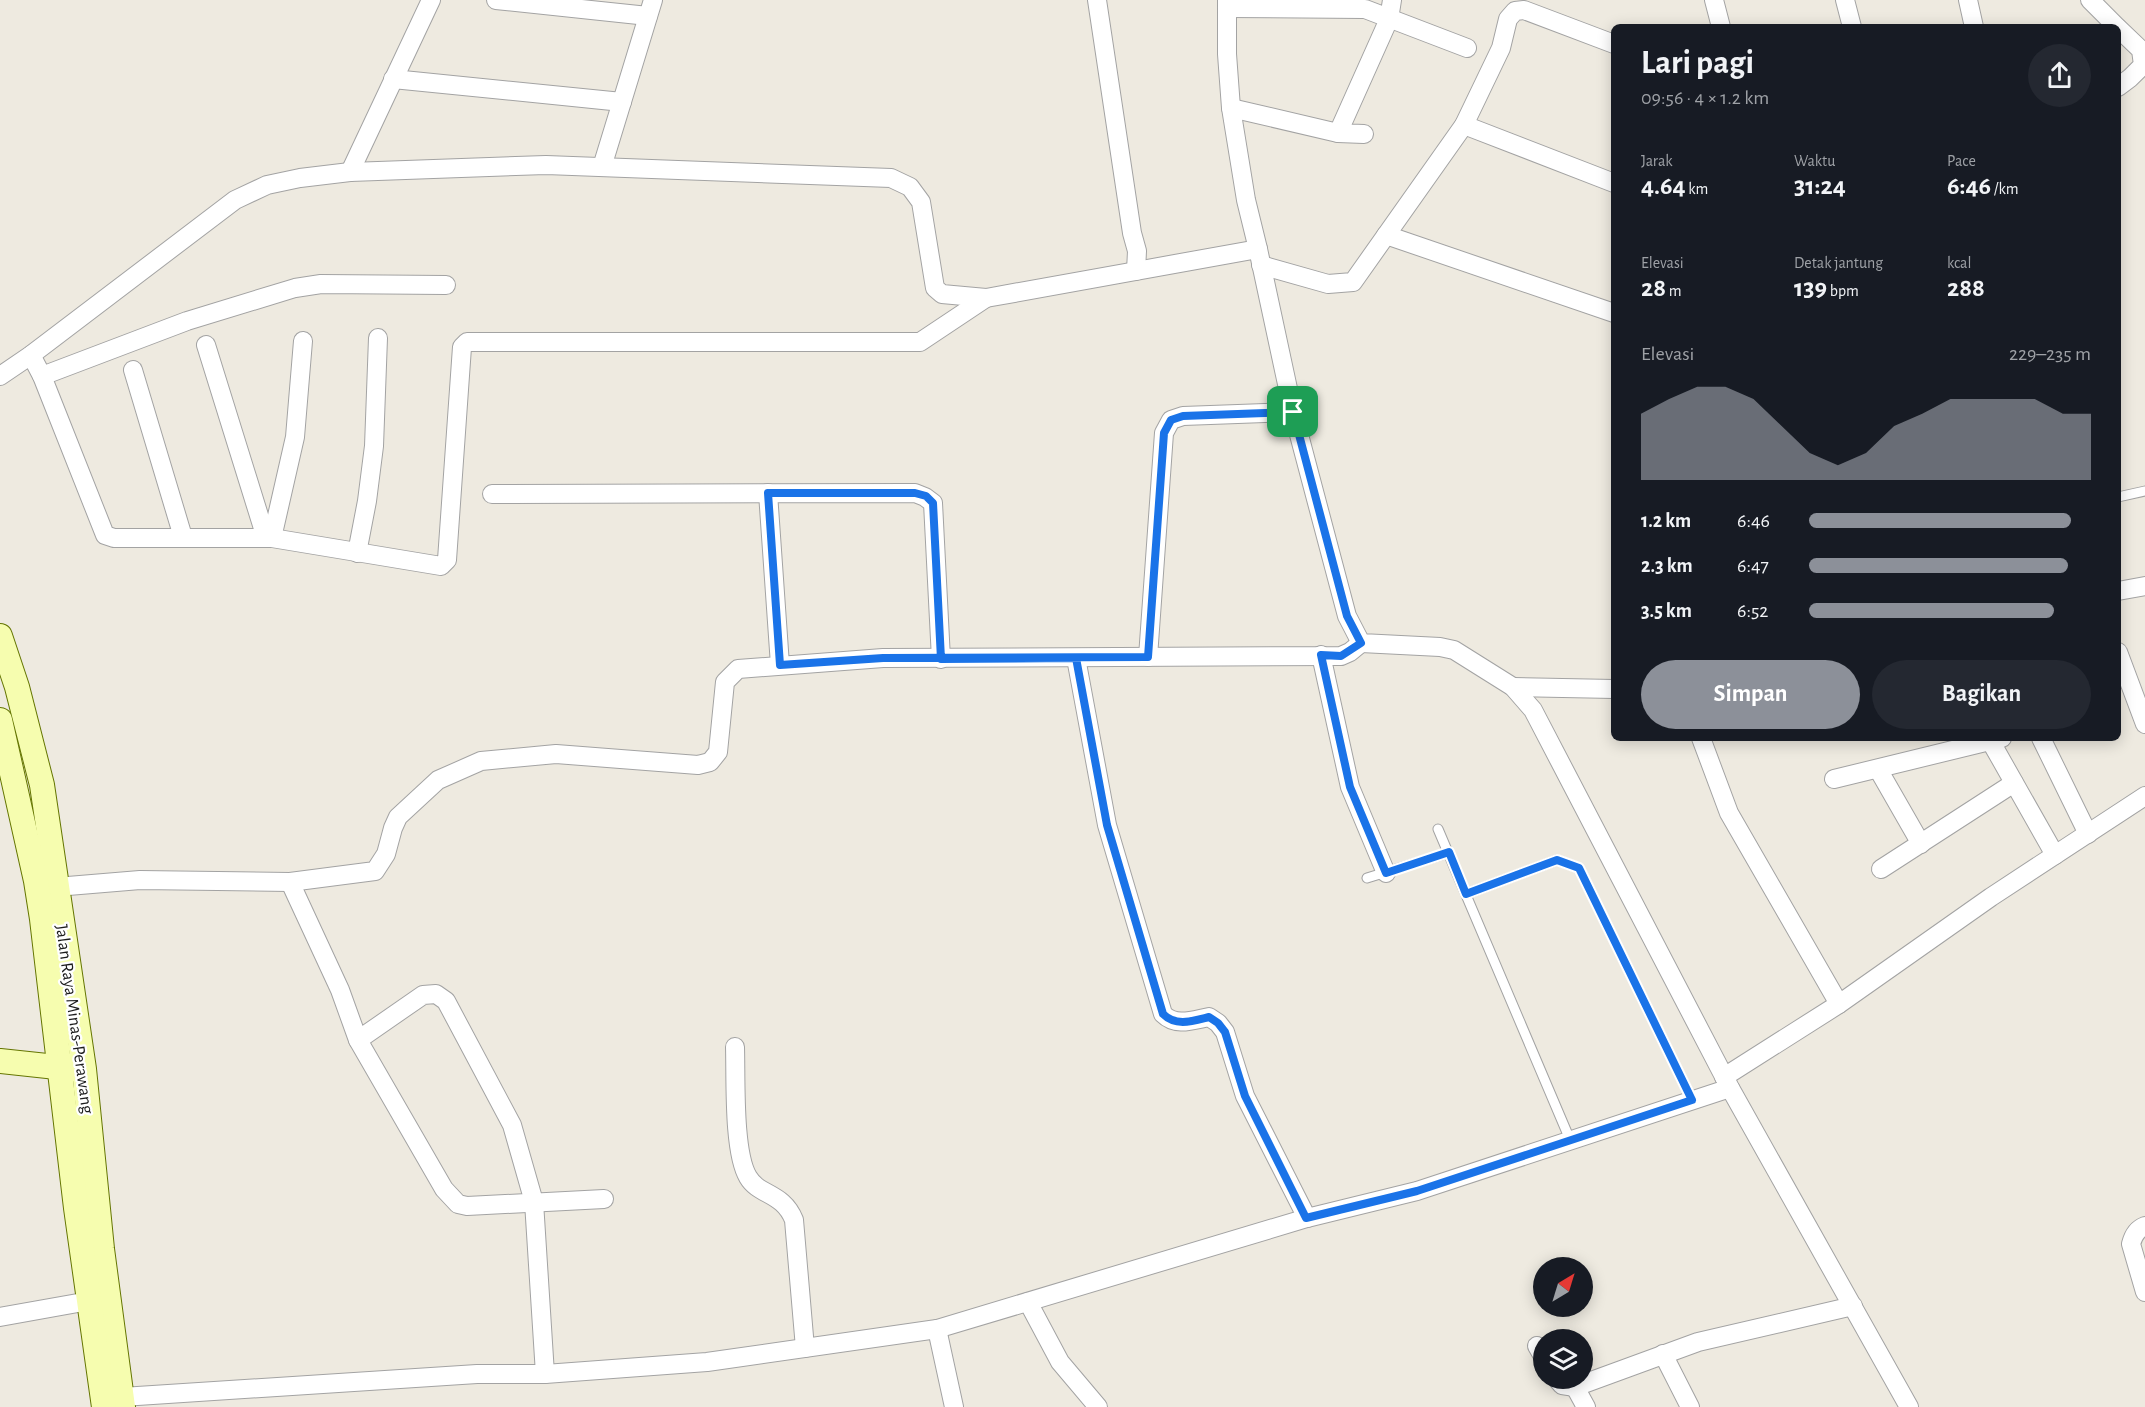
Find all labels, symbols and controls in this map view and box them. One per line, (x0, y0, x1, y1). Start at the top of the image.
button: share (2028, 44, 2091, 107)
text: Lari pagi (1641, 47, 1754, 80)
text: 09:56 · 4 × 1.2 km (1641, 88, 1769, 108)
text: Jarak (1641, 153, 1673, 169)
text: Waktu (1794, 153, 1835, 169)
text: Pace (1947, 153, 1976, 169)
text: 4.64 (1641, 173, 1686, 199)
text: 31:24 (1794, 173, 1846, 199)
text: 6:46 (1947, 173, 1991, 199)
text: km (1686, 181, 1708, 197)
text: /km (1991, 181, 2018, 197)
text: Elevasi (1641, 255, 1684, 271)
text: Detak jantung (1794, 255, 1883, 271)
text: kcal (1947, 255, 1971, 271)
text: 28 (1641, 275, 1666, 301)
text: 139 (1794, 275, 1827, 301)
text: 288 (1947, 275, 1985, 301)
text: m (1666, 283, 1682, 299)
text: bpm (1827, 283, 1859, 299)
text: Elevasi (1641, 344, 1694, 364)
text: 229–235 m (2009, 344, 2091, 364)
pin (1267, 386, 1318, 437)
icon: arrive (1276, 395, 1309, 428)
text: 1.2 km (1641, 511, 1691, 531)
text: 6:46 (1737, 511, 1770, 531)
text: 2.3 km (1641, 556, 1693, 576)
text: 6:47 (1737, 556, 1769, 576)
text: 3.5 km (1641, 601, 1692, 621)
text: 6:52 (1737, 601, 1768, 621)
button: Simpan (1641, 660, 1860, 729)
button: Bagikan (1872, 660, 2091, 729)
street label: Jalan Raya Minas-Perawang (52, 923, 96, 1115)
north arrow (1533, 1257, 1593, 1317)
map controls (1533, 1257, 1593, 1389)
button: layers (1533, 1329, 1593, 1389)

